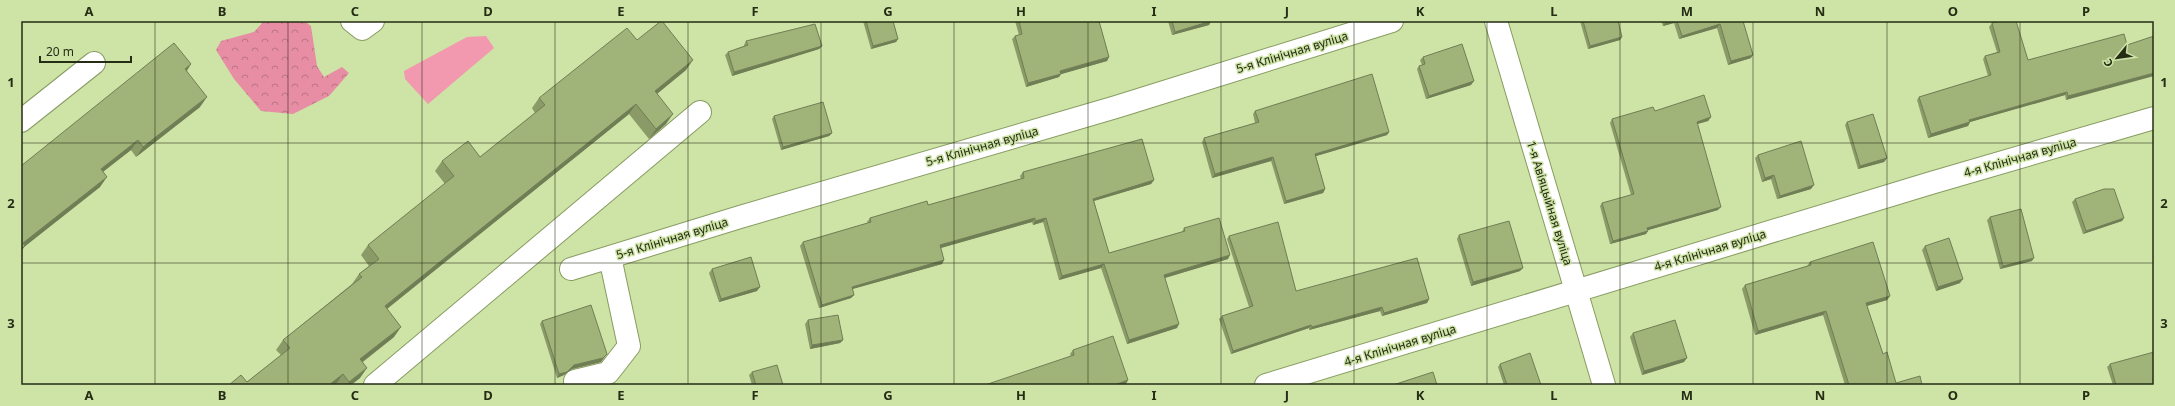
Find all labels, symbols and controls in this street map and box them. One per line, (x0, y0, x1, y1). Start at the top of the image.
text: A (85, 2, 94, 20)
text: B (218, 2, 226, 20)
text: C (351, 2, 359, 20)
text: D (483, 2, 493, 20)
text: E (617, 2, 625, 20)
text: F (751, 2, 759, 20)
text: G (883, 2, 893, 20)
text: H (1016, 2, 1026, 20)
text: I (1151, 2, 1157, 20)
text: J (1284, 2, 1289, 20)
text: K (1416, 2, 1425, 20)
text: L (1550, 2, 1558, 20)
text: M (1681, 2, 1693, 20)
text: N (1815, 2, 1825, 20)
text: O (1948, 2, 1958, 20)
text: P (2082, 2, 2090, 20)
street label: 5-я Клінічная вуліца (1234, 27, 1350, 77)
scale bar (40, 38, 131, 64)
north arrow (2097, 38, 2137, 78)
text: 20 m (46, 43, 74, 60)
text: С (2100, 56, 2116, 70)
text: 1 (7, 73, 15, 91)
text: 1 (2160, 73, 2168, 91)
street label: 5-я Клінічная вуліца (924, 122, 1040, 170)
street label: 4-я Клінічная вуліца (1962, 133, 2078, 181)
street label: 1-я Авіяцыйная вуліца (1523, 139, 1577, 267)
text: 2 (7, 194, 15, 212)
text: 2 (2160, 194, 2168, 212)
street label: 5-я Клінічная вуліца (614, 213, 730, 263)
street label: 4-я Клінічная вуліца (1652, 225, 1768, 275)
text: 3 (7, 314, 15, 332)
text: 3 (2160, 314, 2168, 332)
street label: 4-я Клінічная вуліца (1342, 320, 1458, 370)
text: A (85, 386, 94, 404)
text: B (218, 386, 226, 404)
text: C (351, 386, 359, 404)
text: D (483, 386, 493, 404)
text: E (617, 386, 625, 404)
text: F (751, 386, 759, 404)
text: G (883, 386, 893, 404)
text: H (1016, 386, 1026, 404)
text: I (1151, 386, 1157, 404)
text: J (1284, 386, 1289, 404)
text: K (1416, 386, 1425, 404)
text: L (1550, 386, 1558, 404)
text: M (1681, 386, 1693, 404)
text: N (1815, 386, 1825, 404)
text: O (1948, 386, 1958, 404)
text: P (2082, 386, 2090, 404)

